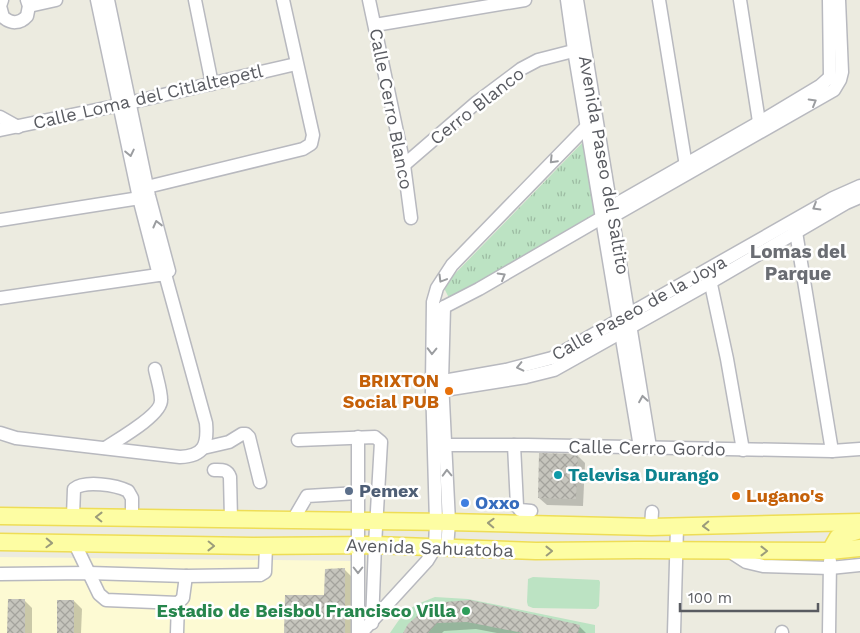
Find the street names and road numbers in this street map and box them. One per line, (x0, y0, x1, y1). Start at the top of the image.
street label: Calle Cerro Blanco (366, 27, 417, 191)
street label: Avenida Paseo del Saltito (575, 54, 634, 276)
street label: Calle Loma del Citlaltepetl (31, 60, 265, 133)
street label: Cerro Blanco (425, 62, 528, 149)
street label: Calle Paseo de la Joya (548, 251, 730, 364)
street label: Calle Cerro Gordo (568, 436, 726, 459)
street label: Avenida Sahuatoba (346, 534, 514, 561)

